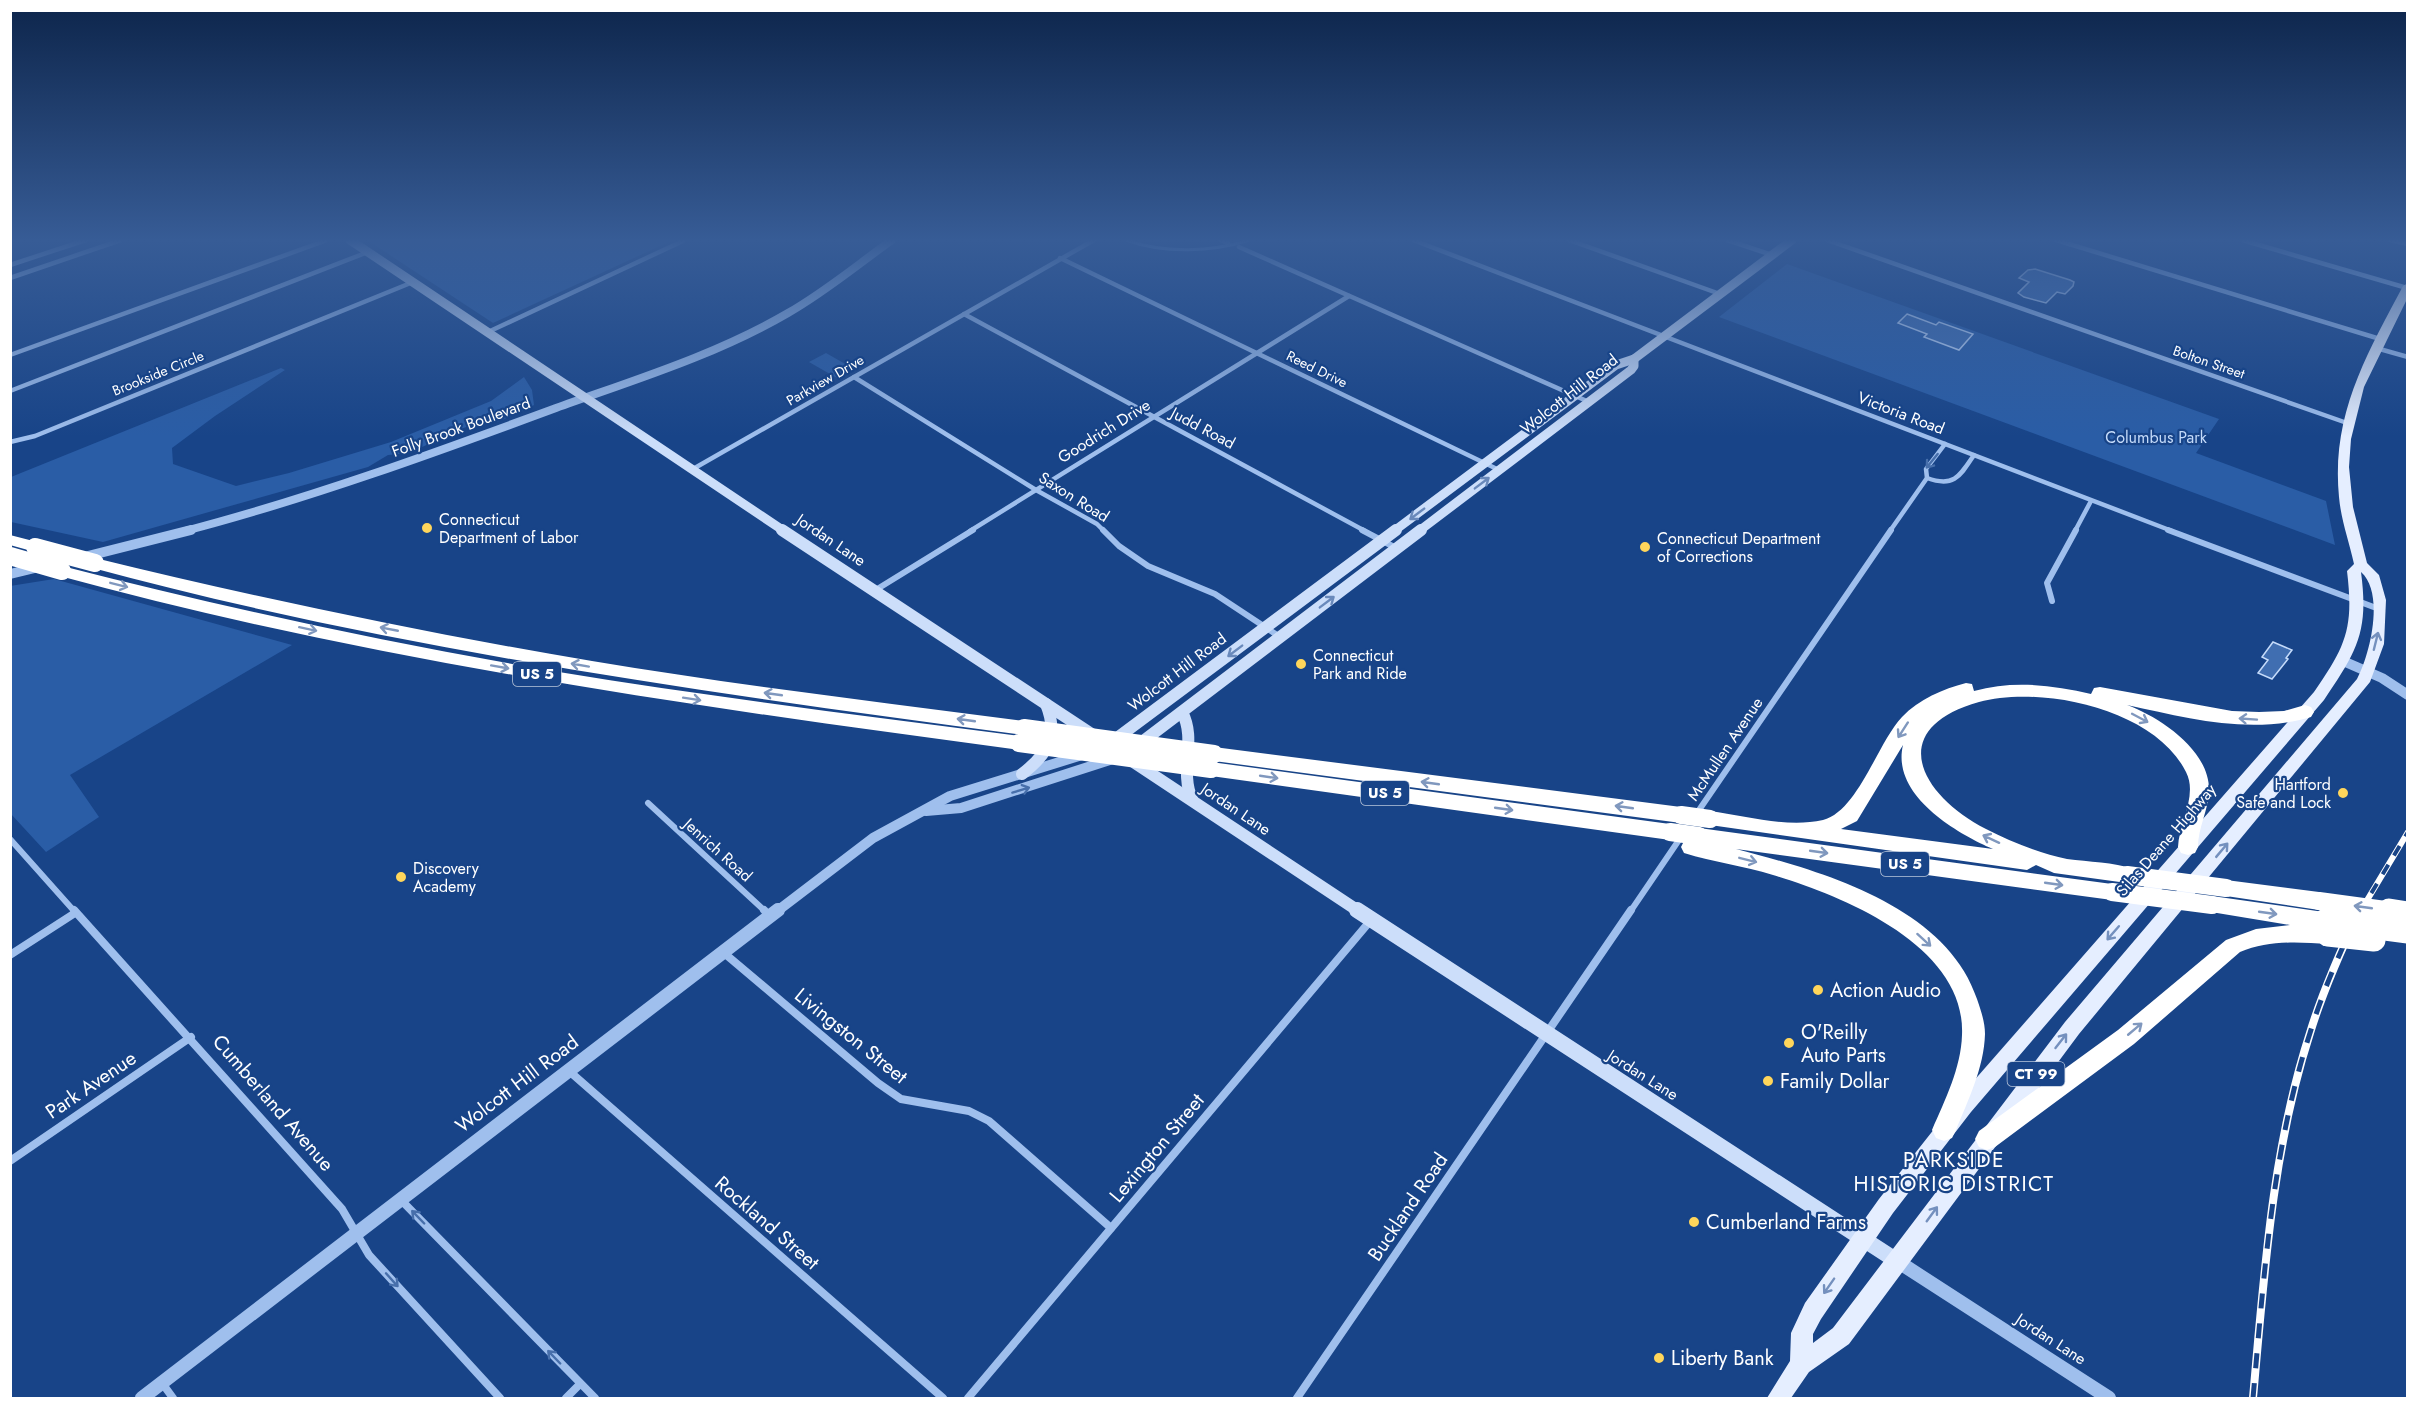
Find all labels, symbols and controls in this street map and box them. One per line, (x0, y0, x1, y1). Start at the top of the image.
street label: Bolton Street (2170, 340, 2248, 384)
street label: Brookside Circle (109, 345, 207, 401)
street label: Reed Drive (1283, 346, 1351, 392)
street label: Wolcott Hill Road (1515, 349, 1623, 439)
street label: Parkview Drive (782, 350, 868, 410)
street label: Victoria Road (1854, 386, 1948, 440)
street label: Folly Brook Boulevard (388, 391, 534, 463)
street label: Goodrich Drive (1053, 393, 1155, 469)
street label: Judd Road (1165, 401, 1239, 455)
park label: Columbus Park (2105, 426, 2208, 449)
one-way arrow (1926, 452, 1939, 468)
street label: Saxon Road (1034, 466, 1114, 528)
one-way arrow (1474, 477, 1490, 490)
street label: Jordan Lane (790, 507, 870, 572)
place label: Connecticut Department of Labor (439, 508, 579, 549)
one-way arrow (1409, 508, 1425, 521)
marker: Connecticut Department of Labor (420, 521, 434, 535)
place label: Connecticut Department of Corrections (1657, 527, 1820, 568)
marker: Connecticut Department of Corrections (1638, 540, 1652, 554)
one-way arrow (109, 580, 128, 592)
one-way arrow (1319, 595, 1335, 608)
one-way arrow (379, 623, 399, 634)
one-way arrow (299, 624, 318, 636)
street label: Wolcott Hill Road (1123, 627, 1231, 717)
one-way arrow (2371, 632, 2383, 651)
place label: Connecticut Park and Ride (1313, 644, 1407, 685)
one-way arrow (1227, 645, 1243, 657)
marker: Connecticut Park and Ride (1294, 657, 1308, 671)
one-way arrow (571, 659, 591, 670)
one-way arrow (489, 662, 509, 673)
road number: US 5 (513, 662, 561, 686)
one-way arrow (764, 689, 784, 700)
one-way arrow (682, 693, 702, 704)
street label: McMullen Avenue (1682, 693, 1768, 805)
one-way arrow (2130, 713, 2148, 724)
one-way arrow (2238, 713, 2258, 724)
one-way arrow (957, 715, 977, 726)
one-way arrow (1897, 722, 1909, 738)
one-way arrow (1259, 771, 1278, 782)
place label: Hartford Safe and Lock (2236, 773, 2332, 814)
street label: Jordan Lane (1195, 776, 1275, 841)
one-way arrow (1421, 777, 1440, 788)
street label: Silas Deane Highway (2111, 778, 2222, 901)
road number: US 5 (1361, 781, 1409, 805)
one-way arrow (1011, 784, 1030, 795)
marker: Hartford Safe and Lock (2336, 786, 2350, 800)
one-way arrow (1614, 802, 1634, 813)
one-way arrow (1493, 804, 1513, 815)
street label: Jenrich Road (677, 812, 757, 887)
one-way arrow (1983, 833, 2001, 845)
one-way arrow (2215, 843, 2229, 858)
one-way arrow (1809, 846, 1829, 857)
road number: US 5 (1881, 852, 1929, 876)
one-way arrow (1738, 854, 1757, 866)
place label: Discovery Academy (413, 857, 480, 898)
marker: Discovery Academy (394, 870, 408, 884)
one-way arrow (2044, 878, 2063, 889)
one-way arrow (2354, 901, 2374, 912)
one-way arrow (2258, 908, 2277, 919)
one-way arrow (2106, 925, 2120, 940)
one-way arrow (1916, 933, 1931, 947)
place label: Action Audio (1830, 976, 1941, 1005)
street label: Livingston Street (788, 981, 914, 1091)
marker: Action Audio (1811, 983, 1825, 997)
place label: O'Reilly Auto Parts (1801, 1018, 1886, 1070)
one-way arrow (2127, 1022, 2142, 1036)
street label: Cumberland Avenue (205, 1028, 341, 1178)
street label: Wolcott Hill Road (449, 1028, 585, 1140)
one-way arrow (2055, 1033, 2068, 1049)
marker: O'Reilly Auto Parts (1782, 1036, 1796, 1050)
street label: Jordan Lane (1601, 1043, 1683, 1106)
street label: Park Avenue (40, 1044, 142, 1126)
road number: CT 99 (2008, 1062, 2064, 1086)
place label: Family Dollar (1780, 1067, 1890, 1096)
marker: Family Dollar (1761, 1074, 1775, 1088)
street label: Lexington Street (1103, 1087, 1211, 1209)
district label: PARKSIDE HISTORIC DISTRICT (1853, 1145, 2055, 1199)
street label: Buckland Road (1361, 1147, 1455, 1267)
street label: Rockland Street (708, 1169, 826, 1277)
one-way arrow (1926, 1206, 1938, 1222)
place label: Cumberland Farms (1706, 1208, 1866, 1237)
one-way arrow (410, 1209, 425, 1224)
marker: Cumberland Farms (1687, 1215, 1701, 1229)
one-way arrow (385, 1272, 399, 1287)
one-way arrow (1823, 1278, 1835, 1294)
street label: Jordan Lane (2010, 1307, 2091, 1370)
place label: Liberty Bank (1671, 1344, 1774, 1373)
one-way arrow (546, 1349, 561, 1364)
marker: Liberty Bank (1652, 1351, 1666, 1365)

